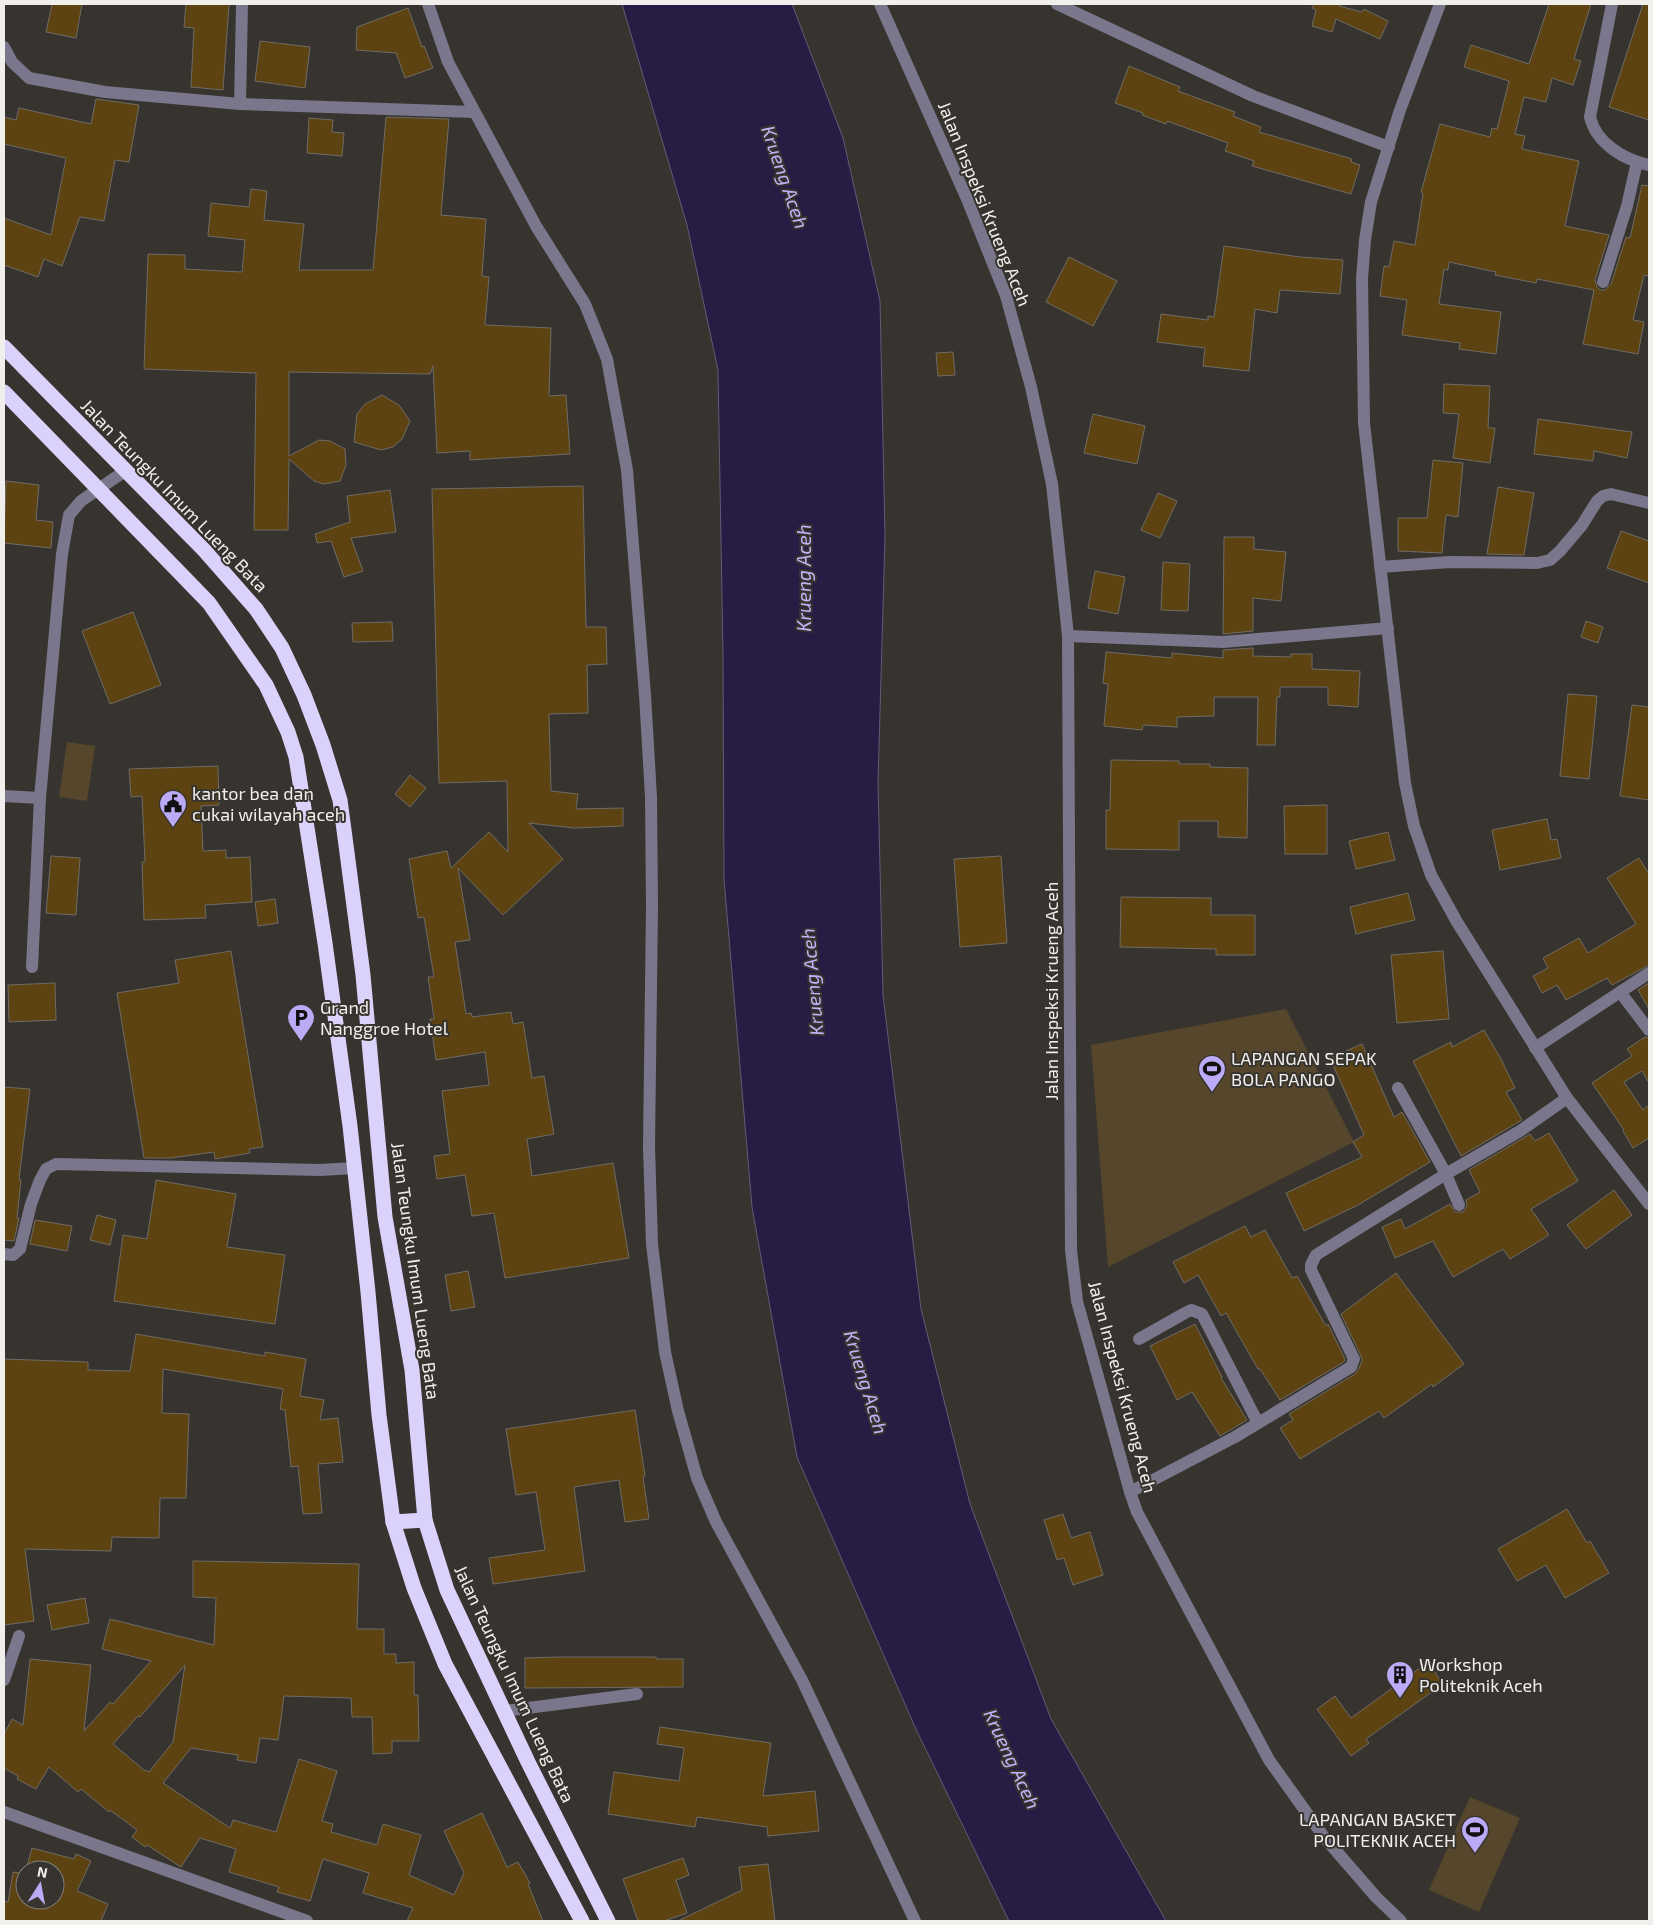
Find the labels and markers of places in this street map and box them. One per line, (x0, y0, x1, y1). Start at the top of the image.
place label: kantor bea dan cukai wilayah aceh (192, 782, 345, 825)
public building icon: kantor bea dan cukai wilayah aceh (158, 789, 188, 828)
place label: Grand Nanggroe Hotel (320, 996, 449, 1039)
parking icon: Grand Nanggroe Hotel (286, 1003, 316, 1042)
place label: LAPANGAN SEPAK BOLA PANGO (1231, 1047, 1377, 1090)
sports icon: LAPANGAN SEPAK BOLA PANGO (1197, 1054, 1227, 1093)
place label: Workshop Politeknik Aceh (1419, 1653, 1543, 1696)
building icon: Workshop Politeknik Aceh (1385, 1660, 1415, 1699)
place label: LAPANGAN BASKET POLITEKNIK ACEH (1299, 1808, 1457, 1851)
sports icon: LAPANGAN BASKET POLITEKNIK ACEH (1460, 1815, 1490, 1854)

